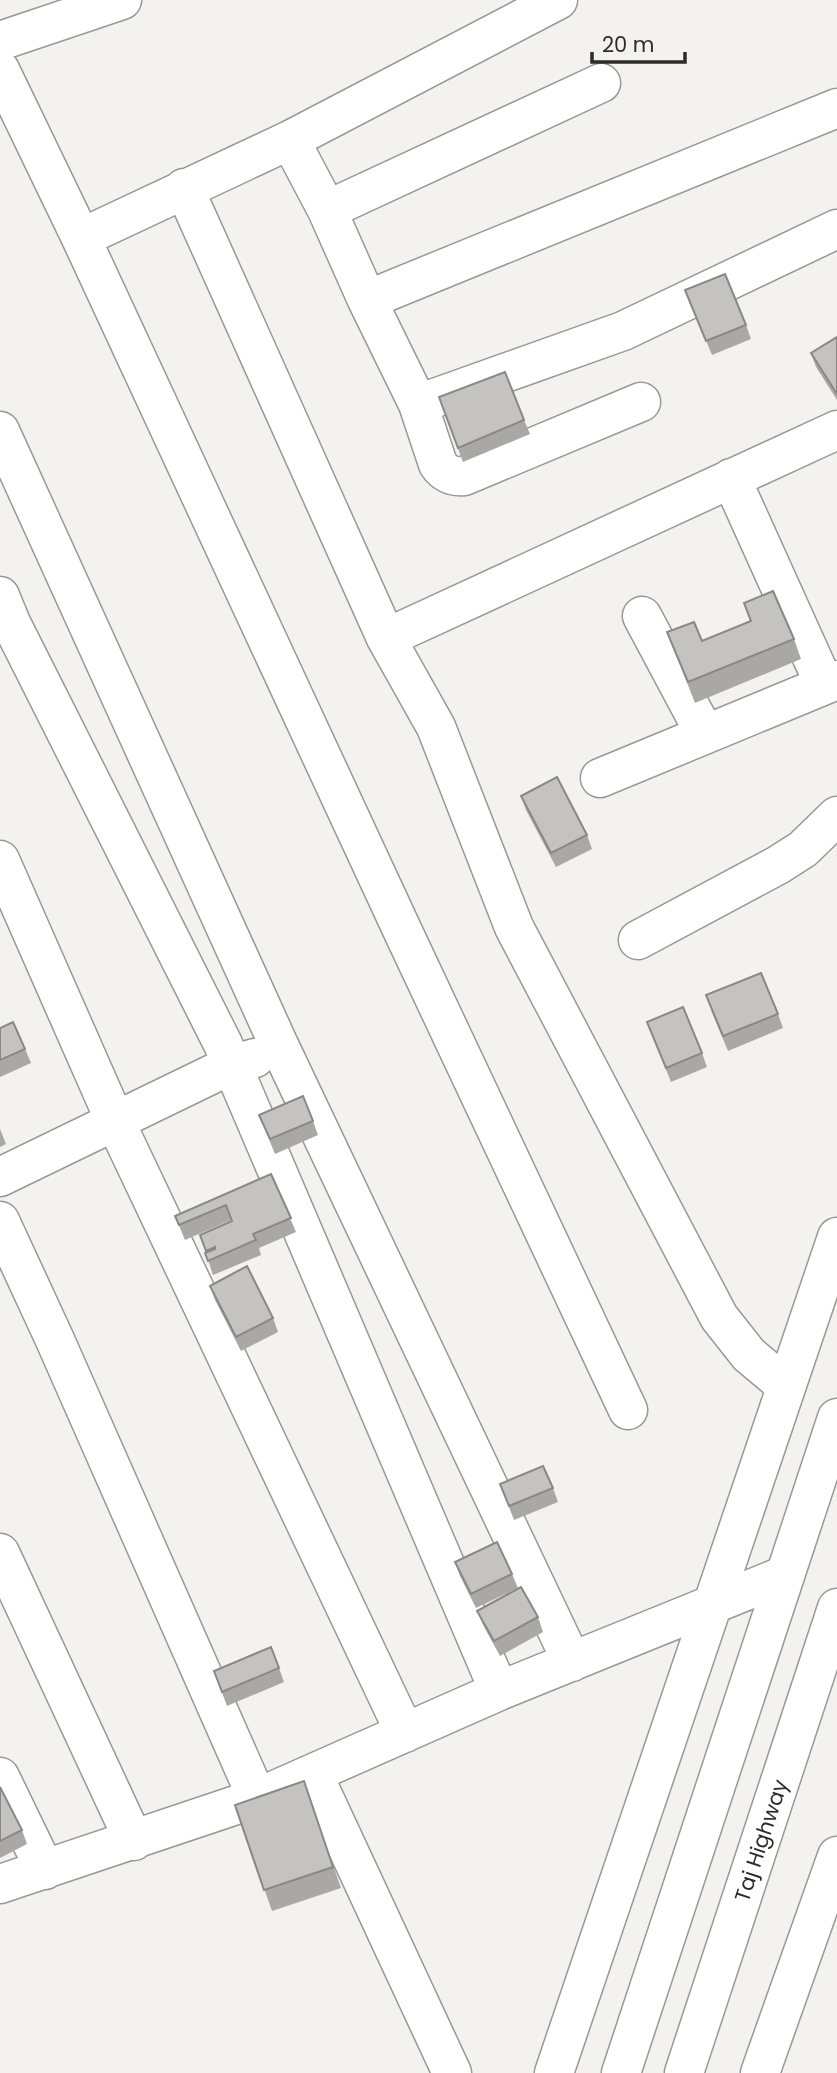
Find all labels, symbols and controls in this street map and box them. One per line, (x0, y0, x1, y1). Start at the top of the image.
scale bar (592, 21, 685, 65)
text: 20 m (602, 30, 655, 59)
street label: Taj Highway (727, 1775, 794, 1905)

